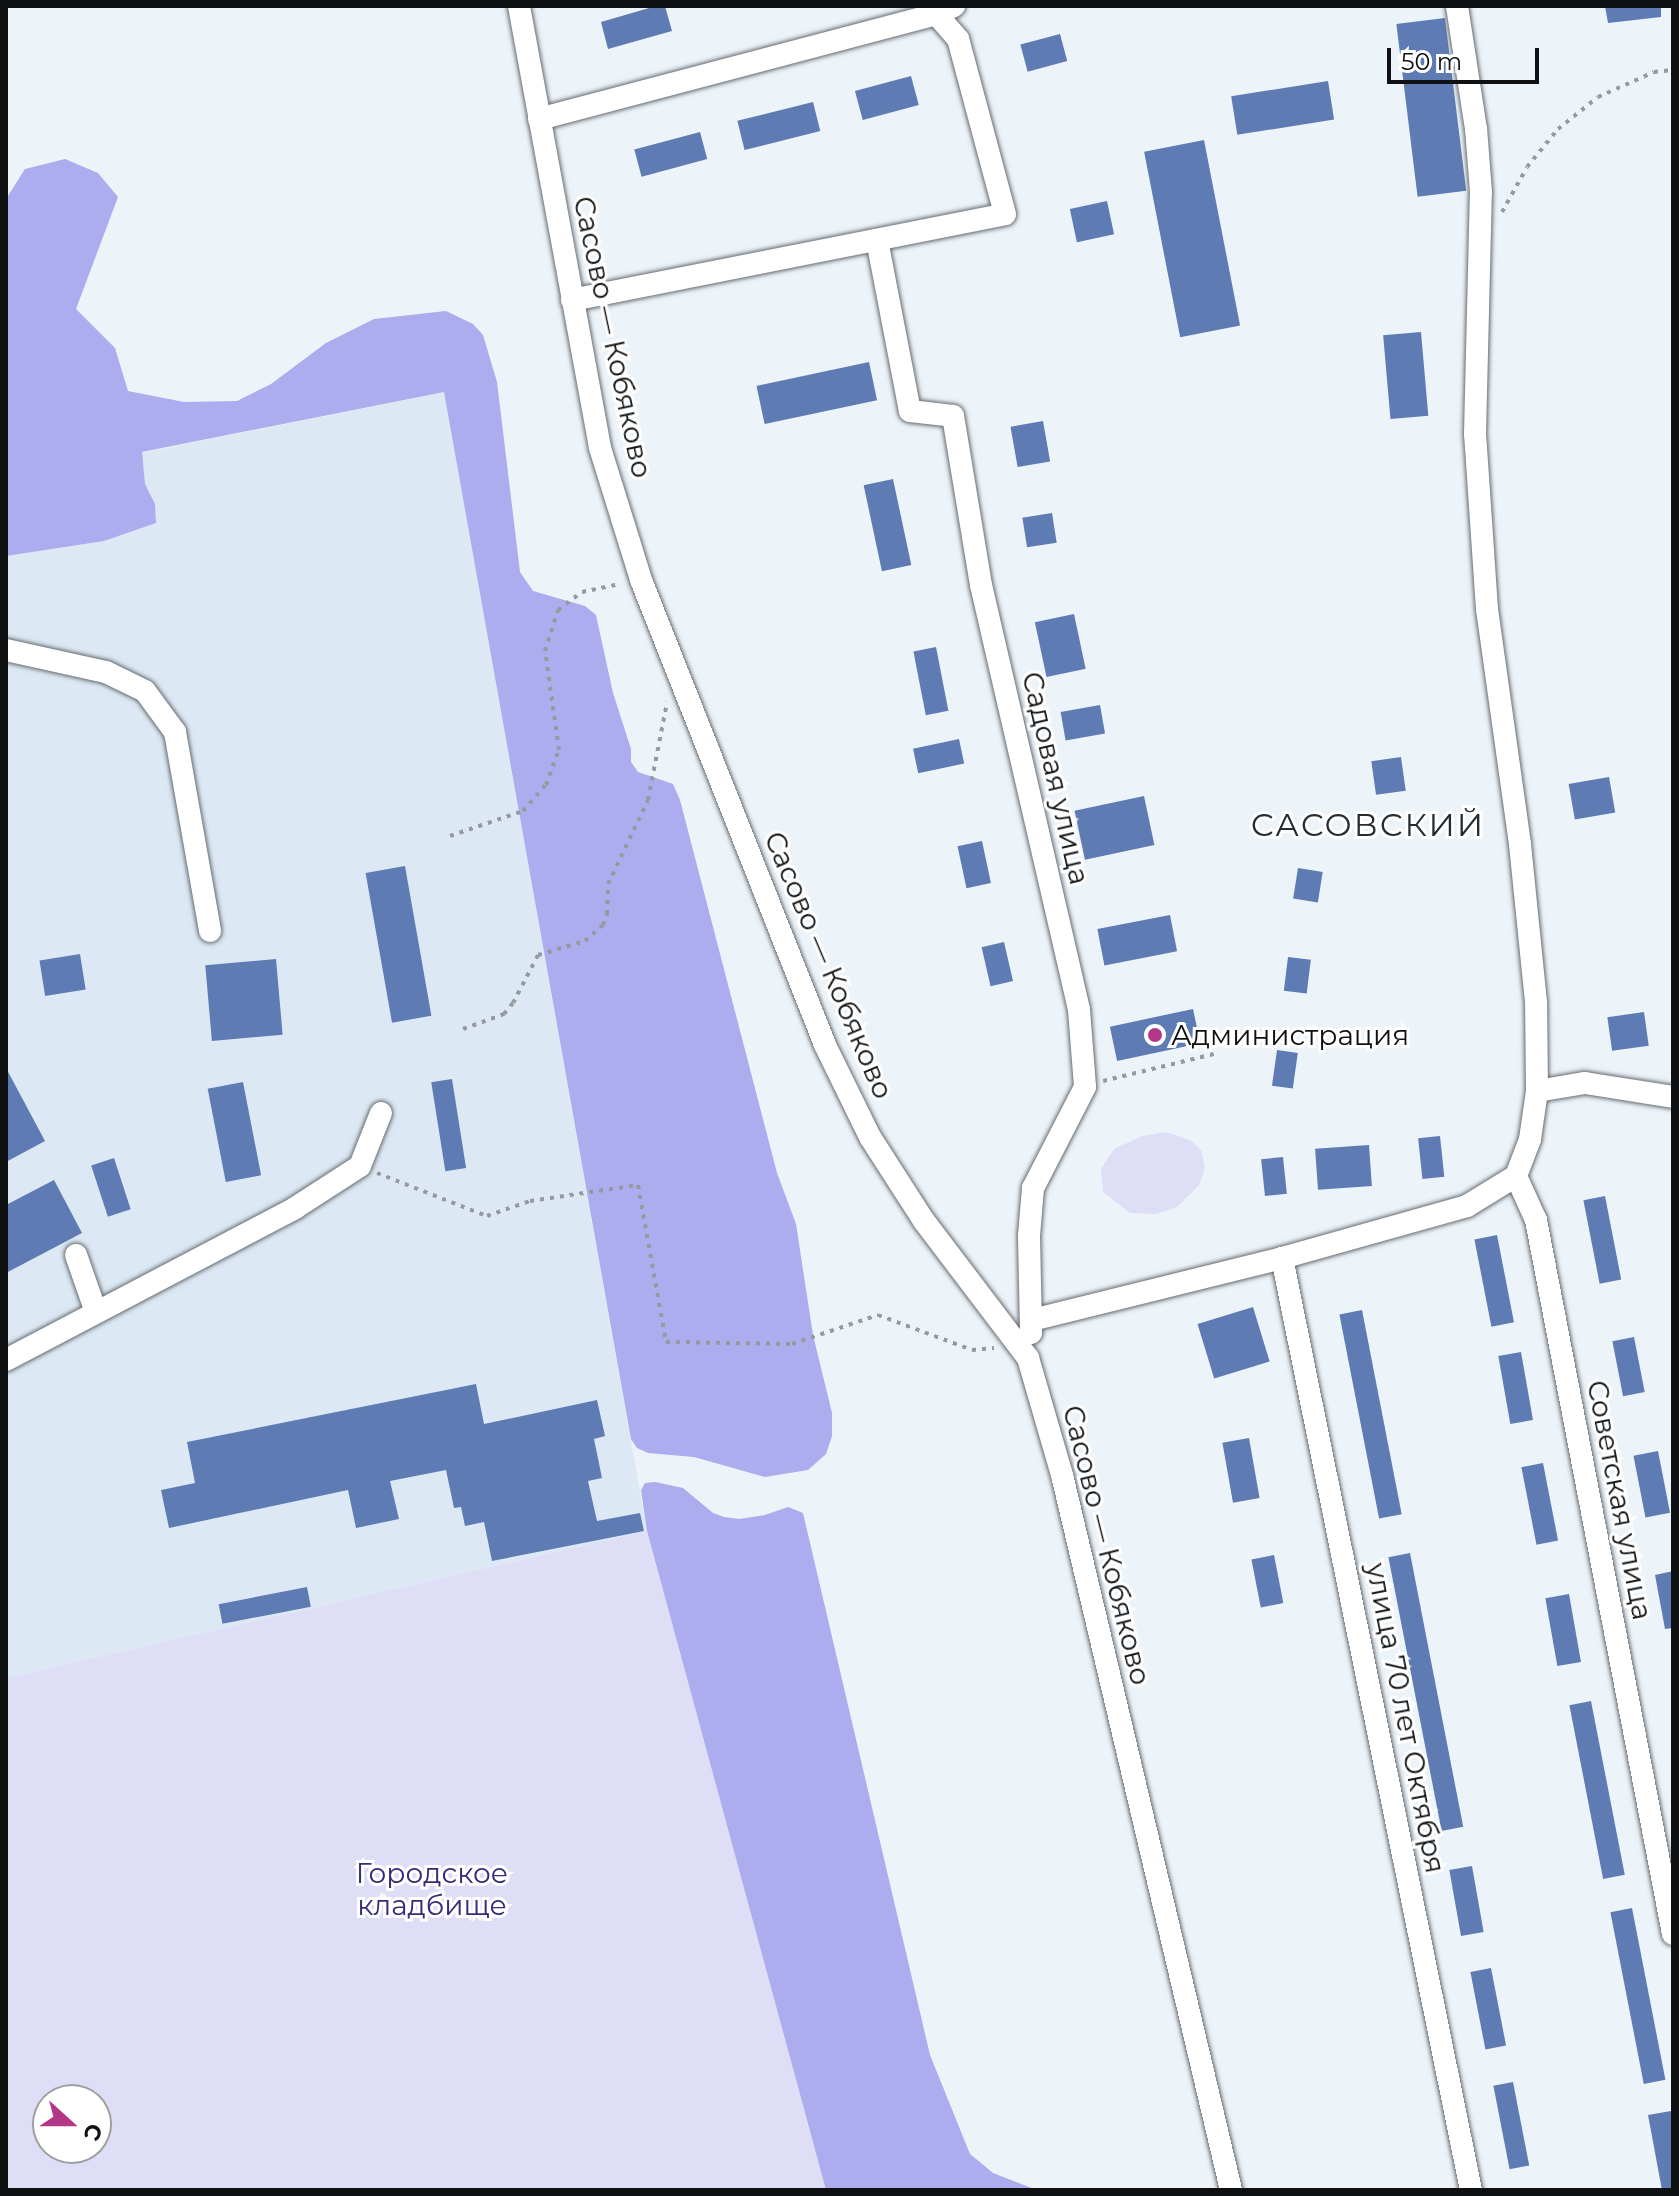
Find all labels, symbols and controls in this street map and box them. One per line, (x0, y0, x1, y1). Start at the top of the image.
scale bar (1391, 32, 1543, 82)
text: 50 m (1401, 47, 1462, 76)
street label: Сасово — Кобяково (567, 193, 659, 481)
street label: Садовая улица (1015, 668, 1097, 888)
district label: САСОВСКИЙ (1251, 806, 1485, 844)
street label: Сасово — Кобяково (757, 826, 901, 1104)
place label: Администрация (1171, 1018, 1409, 1052)
marker: Администрация (1146, 1026, 1164, 1044)
street label: Советская улица (1580, 1377, 1660, 1623)
street label: Сасово — Кобяково (1056, 1402, 1158, 1688)
street label: улица 70 лет Октября (1359, 1560, 1453, 1876)
park label: Городское кладбище (356, 1856, 508, 1922)
north arrow (32, 2084, 112, 2164)
text: С (78, 2120, 108, 2144)

